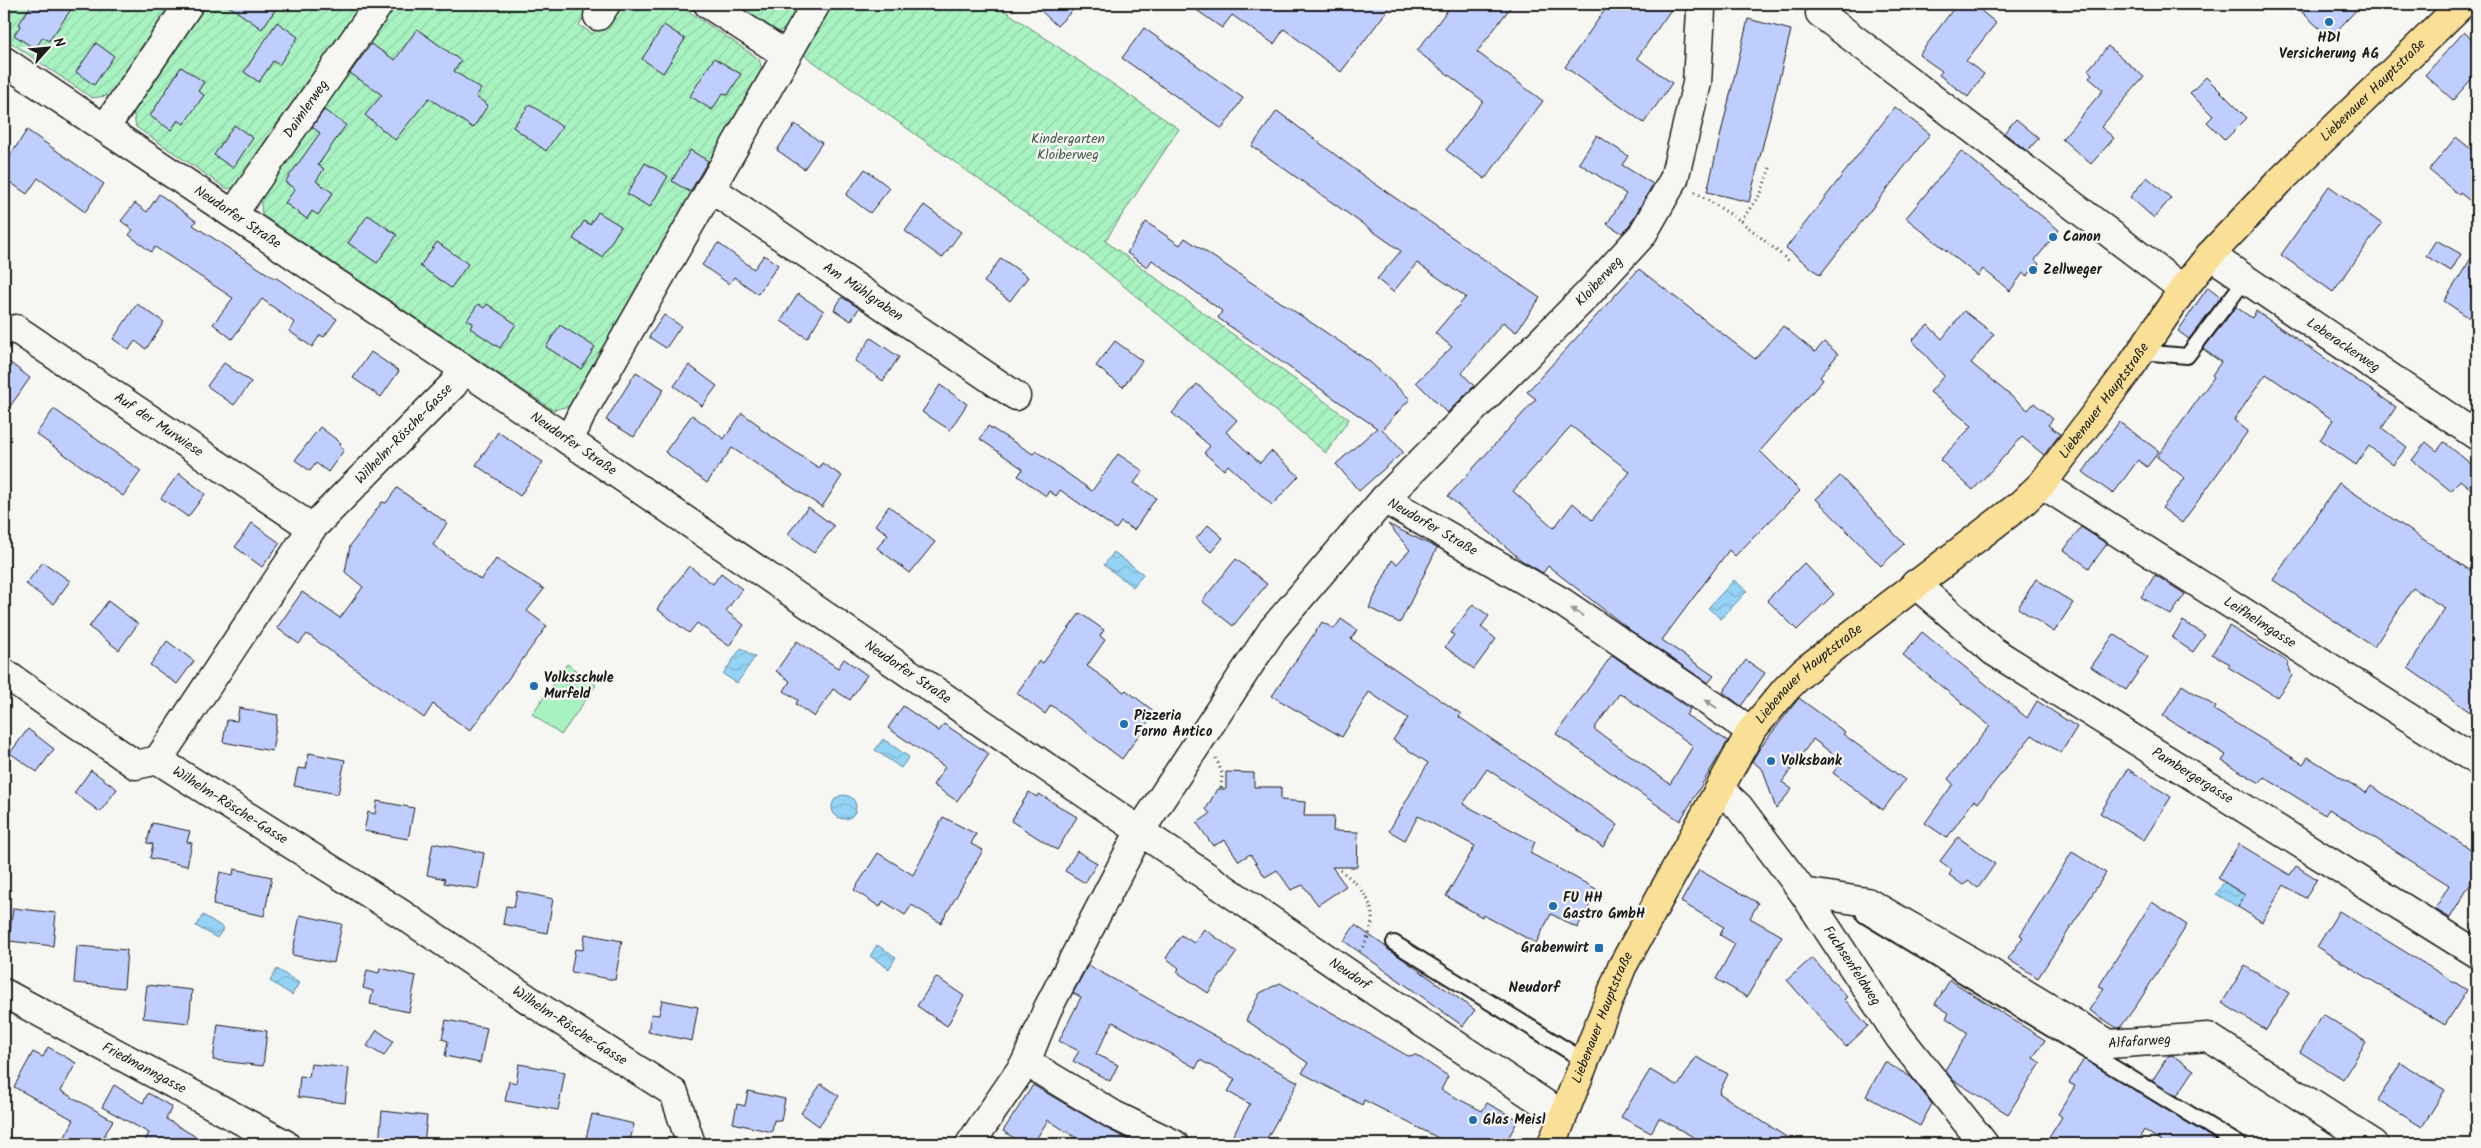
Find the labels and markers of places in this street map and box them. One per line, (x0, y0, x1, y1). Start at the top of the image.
marker: HDI Versicherung AG (2323, 16, 2335, 28)
place label: HDI Versicherung AG (2279, 27, 2379, 65)
place label: Canon (2063, 226, 2101, 248)
marker: Canon (2047, 231, 2059, 243)
place label: Zellweger (2043, 259, 2103, 281)
marker: Zellweger (2027, 264, 2039, 276)
place label: Volksschule Murfeld (544, 667, 614, 705)
marker: Volksschule Murfeld (528, 680, 540, 692)
place label: Pizzeria Forno Antico (1134, 705, 1213, 743)
marker: Pizzeria Forno Antico (1118, 718, 1130, 730)
place label: Volksbank (1781, 750, 1843, 772)
marker: Volksbank (1765, 755, 1777, 767)
place label: FU HH Gastro GmbH (1563, 887, 1645, 925)
marker: FU HH Gastro GmbH (1547, 900, 1559, 912)
place label: Grabenwirt (1521, 937, 1590, 959)
marker: Grabenwirt (1593, 942, 1605, 954)
place label: Glas Meisl (1483, 1109, 1546, 1131)
marker: Glas Meisl (1467, 1114, 1479, 1126)

